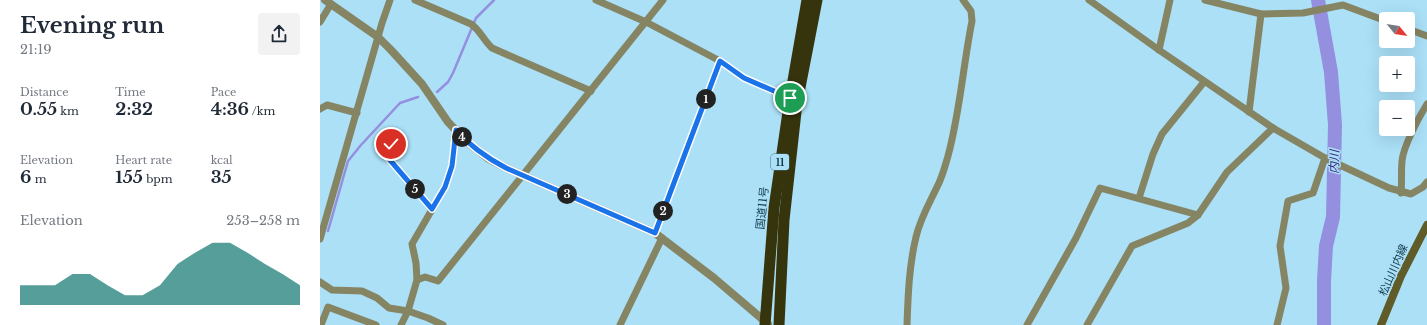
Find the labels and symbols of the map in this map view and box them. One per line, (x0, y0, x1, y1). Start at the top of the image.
north arrow (1379, 12, 1415, 48)
pin (773, 81, 807, 115)
pin: 1 (696, 89, 716, 109)
pin (374, 127, 408, 161)
pin: 4 (452, 127, 472, 147)
water label: 内川 (1326, 148, 1342, 174)
road number: 11 (771, 154, 789, 170)
pin: 5 (405, 179, 425, 199)
pin: 3 (557, 184, 577, 204)
street label: 国道11号 (753, 186, 771, 230)
pin: 2 (653, 201, 673, 221)
street label: 松山川内線 (1375, 242, 1411, 298)

